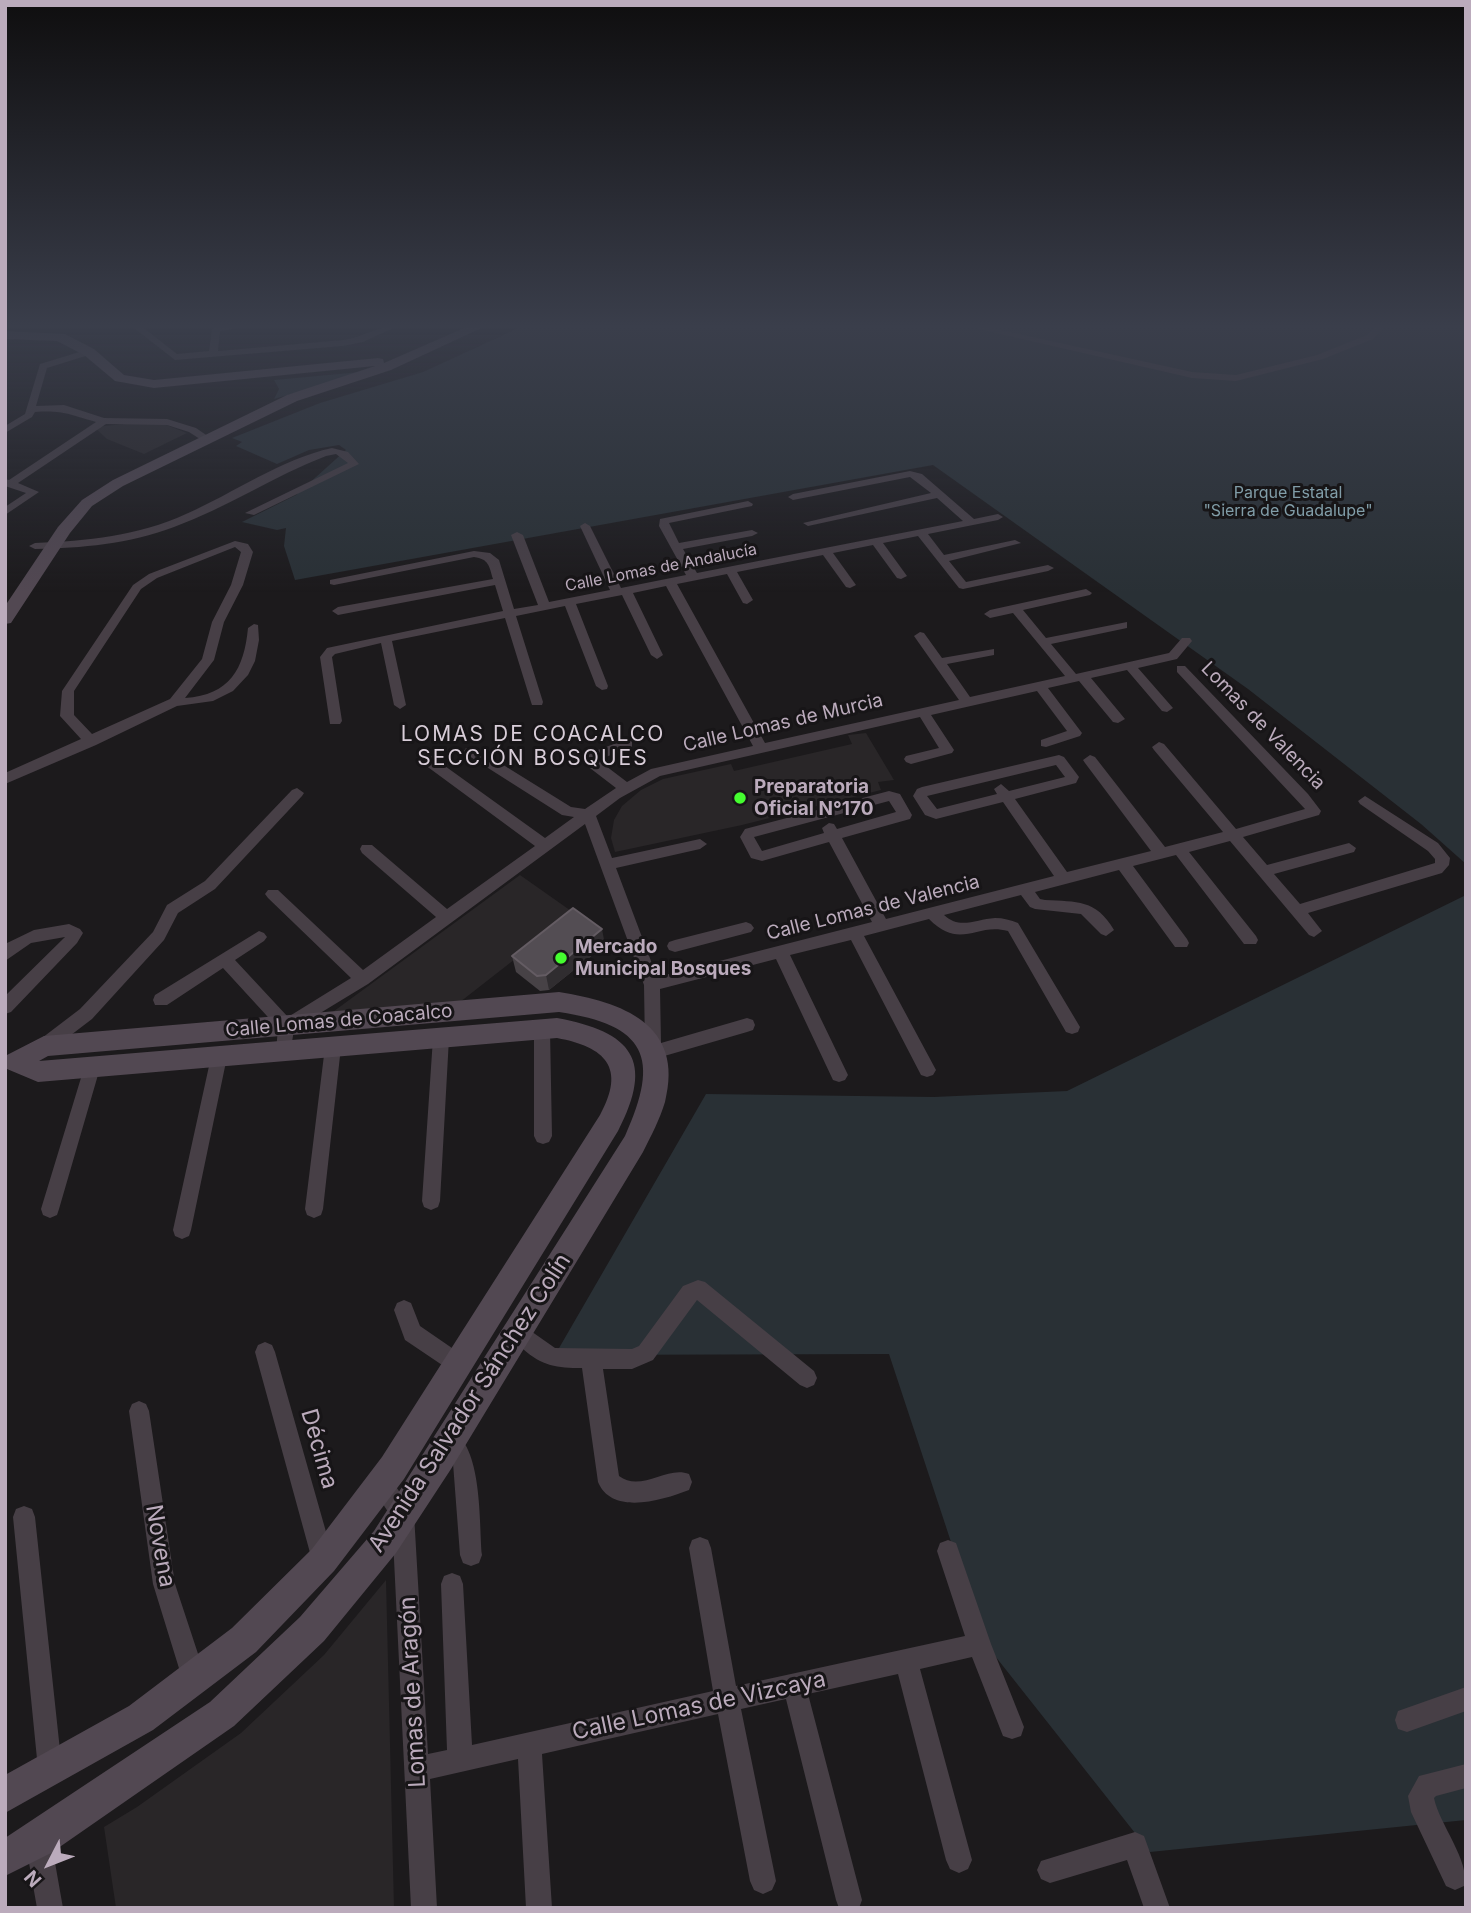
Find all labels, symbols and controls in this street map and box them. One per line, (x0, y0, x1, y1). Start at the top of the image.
park label: Parque Estatal "Sierra de Guadalupe" (1203, 483, 1373, 521)
street label: Calle Lomas de Andalucía (563, 540, 759, 596)
street label: Lomas de Valencia (1196, 657, 1330, 795)
street label: Calle Lomas de Murcia (681, 689, 885, 757)
district label: LOMAS DE COACALCO SECCIÓN BOSQUES (403, 722, 663, 772)
place label: Preparatoria Oficial N°170 (754, 776, 873, 820)
marker: Preparatoria Oficial N°170 (732, 790, 748, 806)
street label: Calle Lomas de Valencia (764, 870, 982, 946)
place label: Mercado Municipal Bosques (575, 936, 751, 980)
marker: Mercado Municipal Bosques (553, 950, 569, 966)
street label: Calle Lomas de Coacalco (225, 1000, 453, 1042)
street label: Avenida Salvador Sánchez Colín (363, 1249, 577, 1557)
street label: Décima (294, 1406, 344, 1492)
street label: Novena (139, 1503, 181, 1589)
street label: Lomas de Aragón (394, 1596, 432, 1788)
street label: Calle Lomas de Vizcaya (570, 1666, 828, 1746)
north arrow (14, 1829, 84, 1899)
text: N (20, 1865, 46, 1891)

